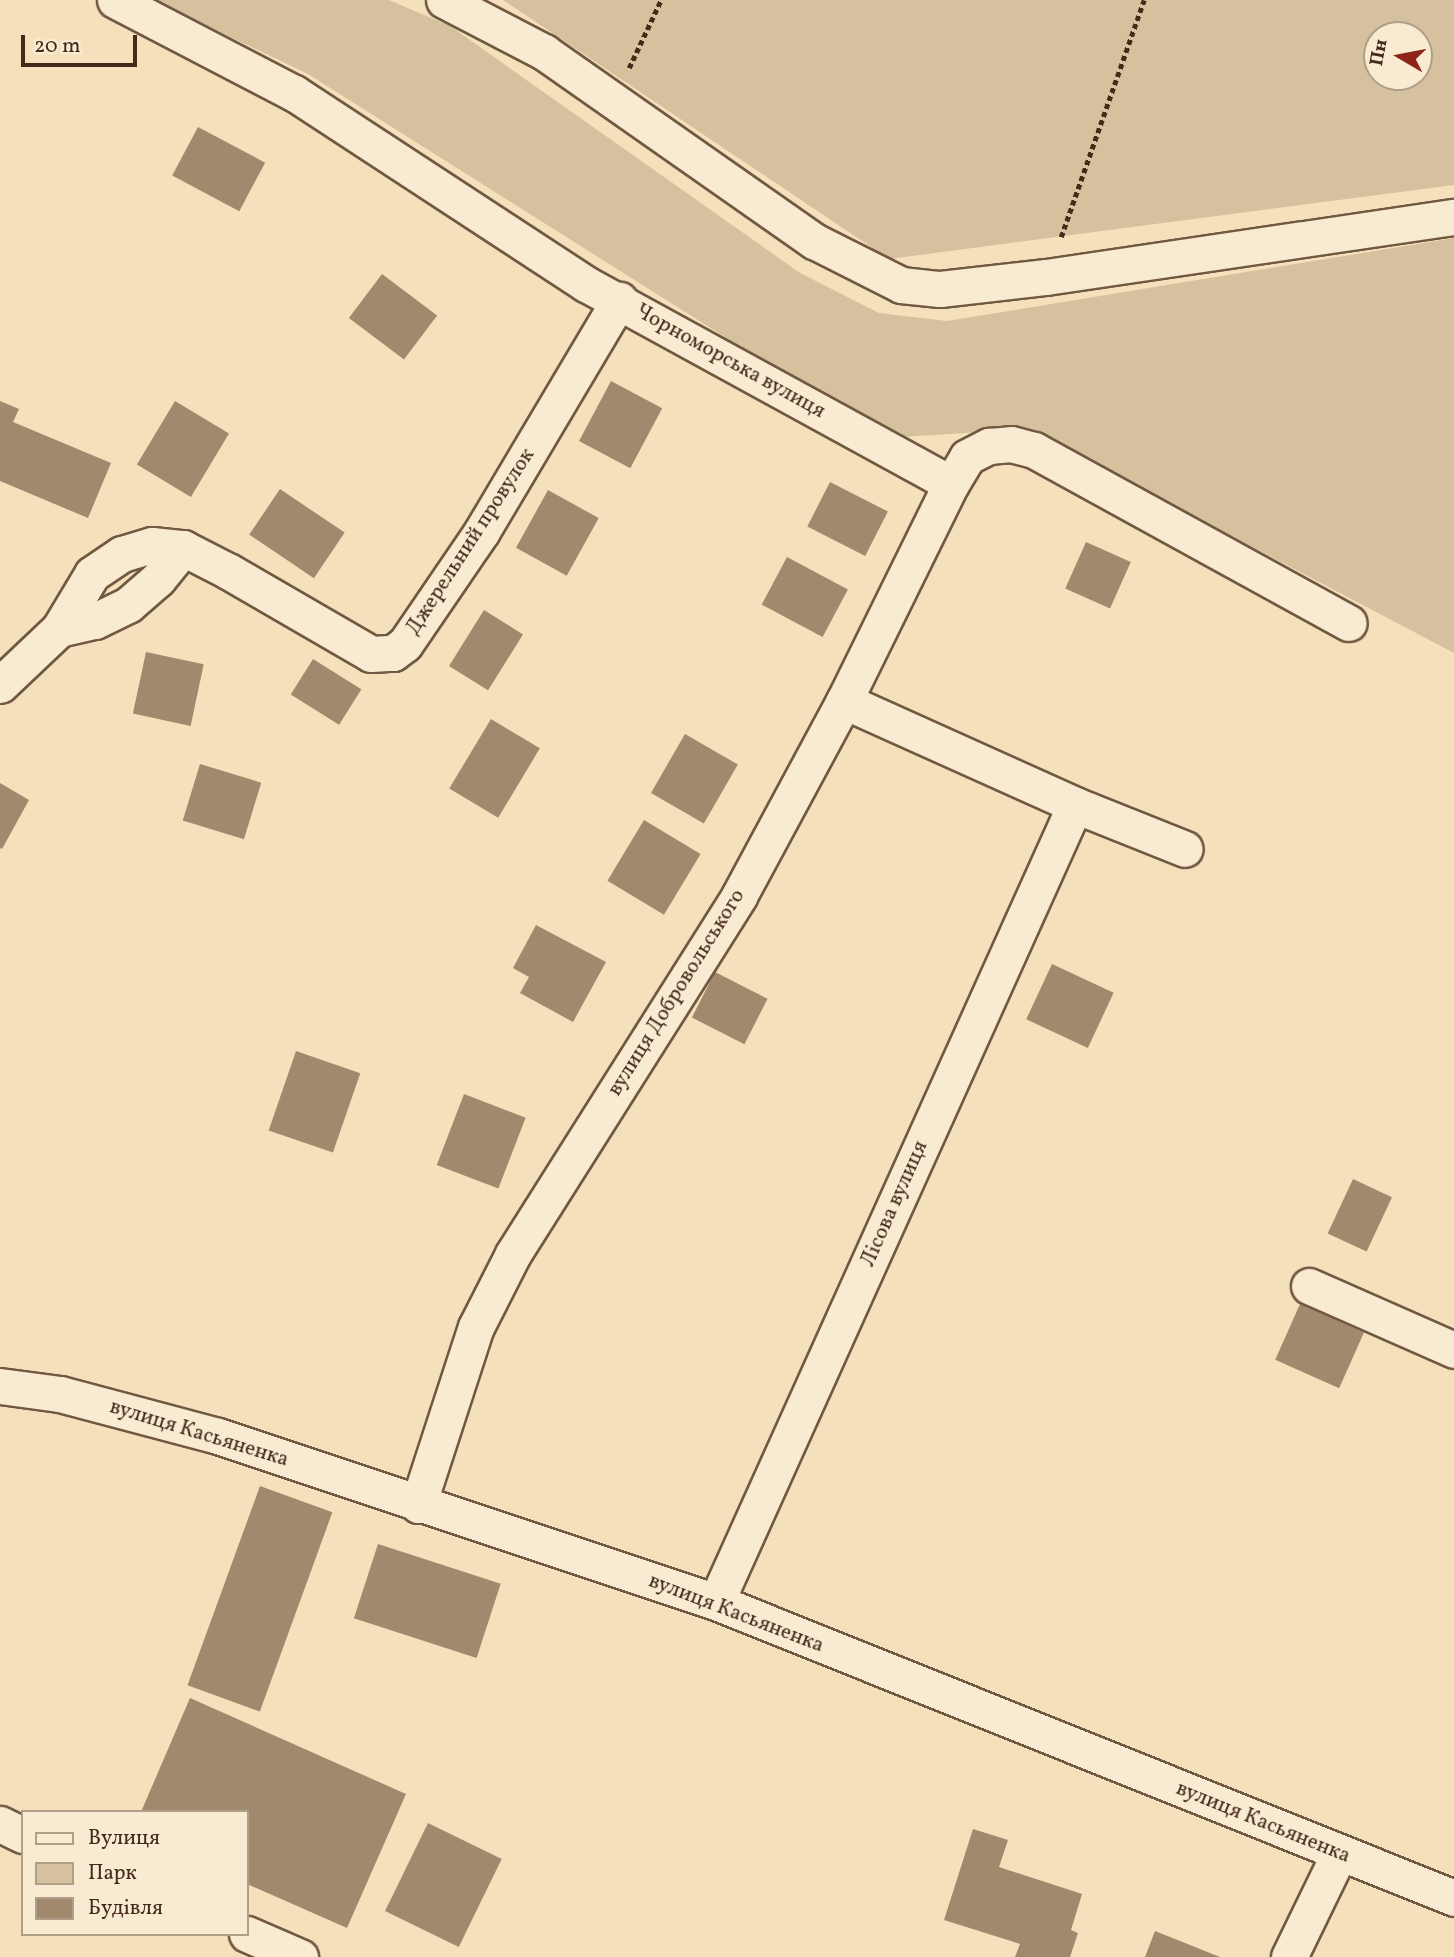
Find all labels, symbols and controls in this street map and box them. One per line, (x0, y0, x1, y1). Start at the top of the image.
scale bar (24, 21, 140, 65)
north arrow (1363, 21, 1433, 91)
text: 20 m (34, 32, 80, 61)
text: Пн (1364, 37, 1394, 68)
street label: Чорноморська вулиця (631, 299, 829, 425)
street label: Джерельний провулок (401, 444, 541, 640)
street label: вулиця Добровольського (603, 885, 751, 1101)
street label: Лісова вулиця (856, 1137, 934, 1271)
street label: вулиця Касьяненка (106, 1395, 292, 1473)
street label: вулиця Касьяненка (645, 1569, 827, 1659)
street label: вулиця Касьяненка (1172, 1777, 1354, 1869)
legend (21, 1810, 248, 1936)
text: Вулиця (88, 1824, 160, 1853)
text: Парк (88, 1859, 137, 1888)
text: Будівля (88, 1894, 163, 1923)

